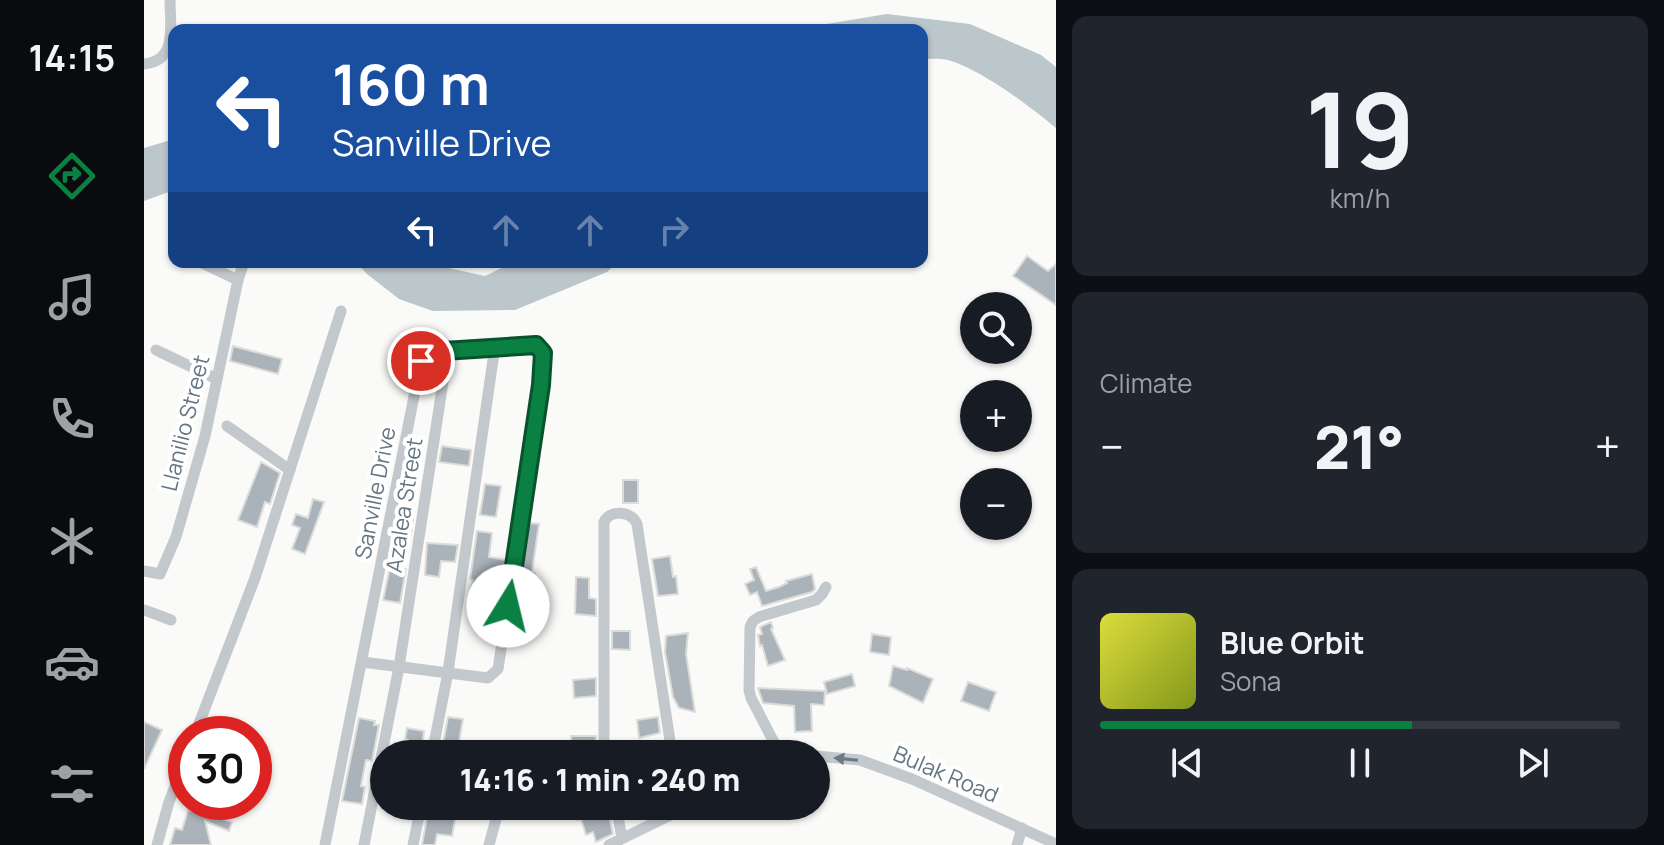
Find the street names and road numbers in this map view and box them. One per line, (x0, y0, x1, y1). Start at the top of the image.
street label: Llanilio Street (154, 352, 216, 494)
street label: Sanville Drive (347, 424, 403, 562)
street label: Azalea Street (379, 435, 429, 575)
street label: Bulak Road (889, 738, 1003, 810)

